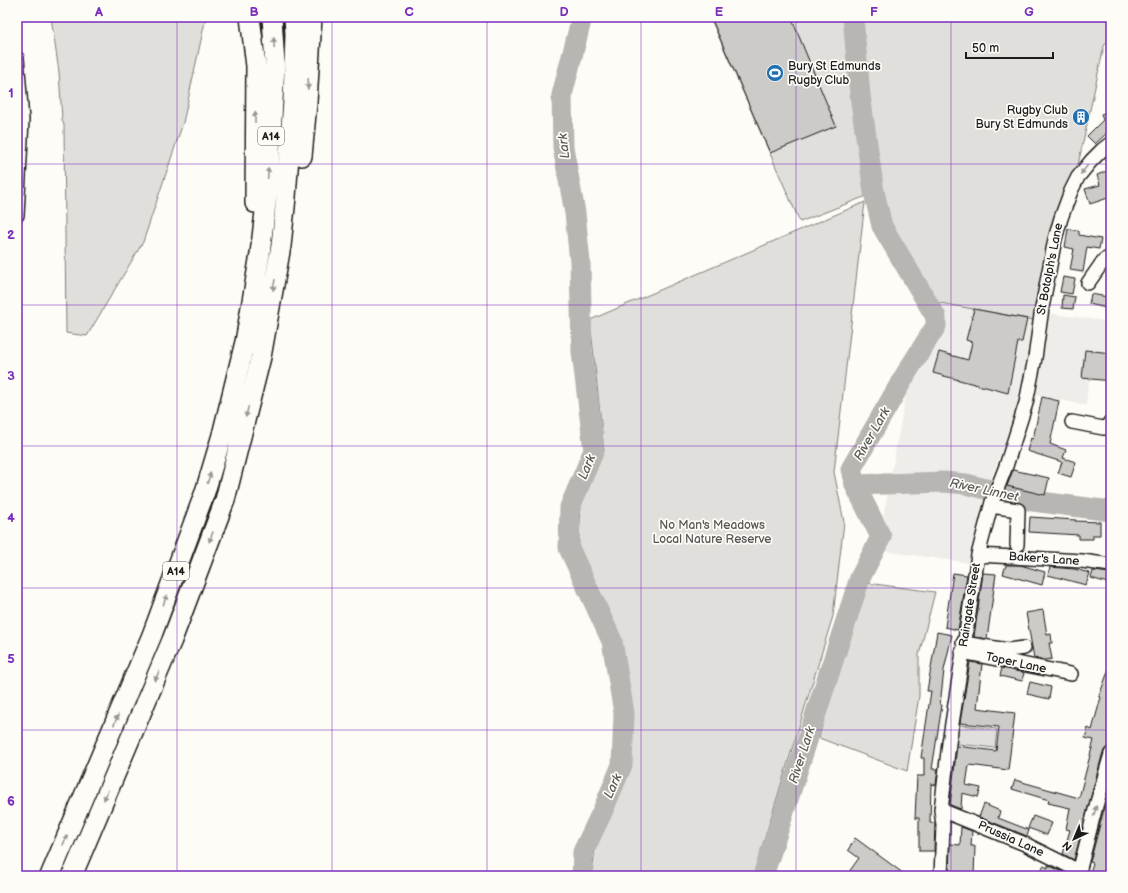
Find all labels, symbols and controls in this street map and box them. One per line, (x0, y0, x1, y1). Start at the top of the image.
text: A (94, 4, 103, 20)
text: B (249, 4, 259, 20)
text: C (404, 4, 414, 20)
text: D (559, 4, 569, 20)
text: E (715, 4, 724, 20)
text: F (870, 4, 878, 20)
text: G (1024, 4, 1034, 20)
scale bar (966, 34, 1053, 60)
one-way arrow (270, 37, 277, 49)
text: 50 m (972, 41, 999, 56)
place label: Bury St Edmunds Rugby Club (788, 59, 881, 88)
sports icon: Bury St Edmunds Rugby Club (765, 63, 785, 83)
one-way arrow (304, 78, 311, 90)
text: 1 (8, 85, 14, 101)
place label: Rugby Club Bury St Edmunds (975, 103, 1068, 132)
building icon: Rugby Club Bury St Edmunds (1071, 107, 1091, 127)
one-way arrow (252, 110, 258, 123)
road number: A14 (258, 127, 284, 145)
water label: Lark (555, 132, 573, 159)
one-way arrow (1079, 165, 1088, 176)
one-way arrow (265, 167, 272, 179)
street label: St Botolph's Lane (1034, 222, 1066, 316)
text: 2 (7, 227, 15, 243)
one-way arrow (271, 279, 277, 291)
text: 3 (7, 368, 15, 384)
water label: River Lark (850, 404, 894, 464)
one-way arrow (244, 406, 250, 418)
water label: Lark (575, 452, 600, 482)
one-way arrow (206, 472, 212, 484)
water label: River Linnet (948, 475, 1021, 505)
text: 4 (7, 510, 15, 526)
park label: No Man's Meadows Local Nature Reserve (653, 518, 771, 547)
one-way arrow (208, 531, 214, 543)
street label: Baker's Lane (1008, 549, 1080, 569)
road number: A14 (163, 562, 189, 580)
street label: Raingate Street (956, 562, 984, 648)
one-way arrow (162, 593, 168, 605)
street label: Toper Lane (984, 649, 1048, 677)
text: 5 (7, 651, 15, 667)
one-way arrow (154, 670, 160, 681)
one-way arrow (113, 715, 119, 726)
water label: River Lark (785, 724, 819, 785)
water label: Lark (600, 771, 626, 801)
one-way arrow (103, 790, 109, 802)
text: 6 (7, 793, 15, 809)
one-way arrow (1092, 805, 1098, 817)
street label: Prussia Lane (976, 818, 1046, 860)
north arrow (1054, 819, 1094, 859)
one-way arrow (63, 834, 69, 846)
text: N (1060, 838, 1075, 853)

